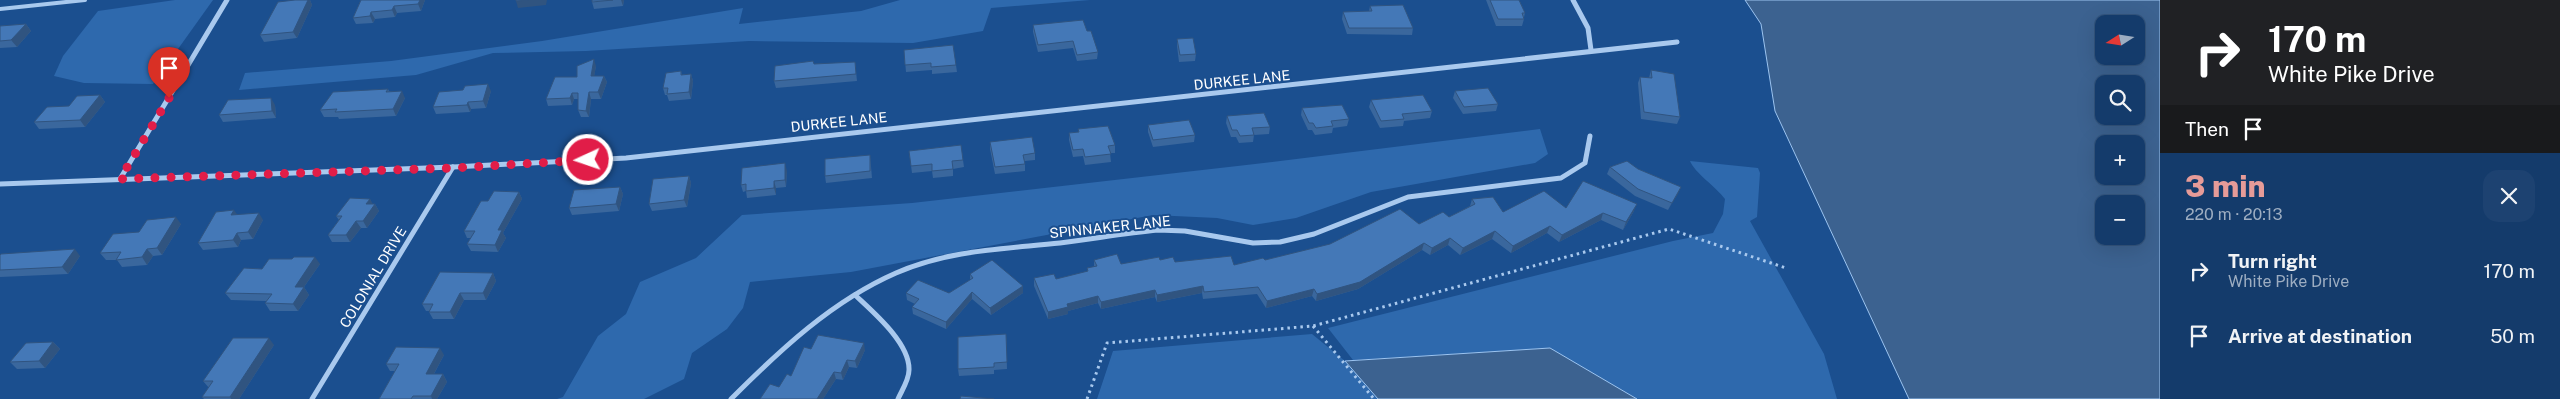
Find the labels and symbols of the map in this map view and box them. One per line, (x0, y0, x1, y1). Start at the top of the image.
north arrow (2095, 15, 2145, 65)
pin (148, 47, 190, 98)
street label: DURKEE LANE (1193, 67, 1291, 93)
street label: DURKEE LANE (790, 109, 888, 135)
position arrow (561, 133, 613, 185)
street label: SPINNAKER LANE (1049, 213, 1171, 241)
street label: COLONIAL DRIVE (336, 224, 410, 330)

